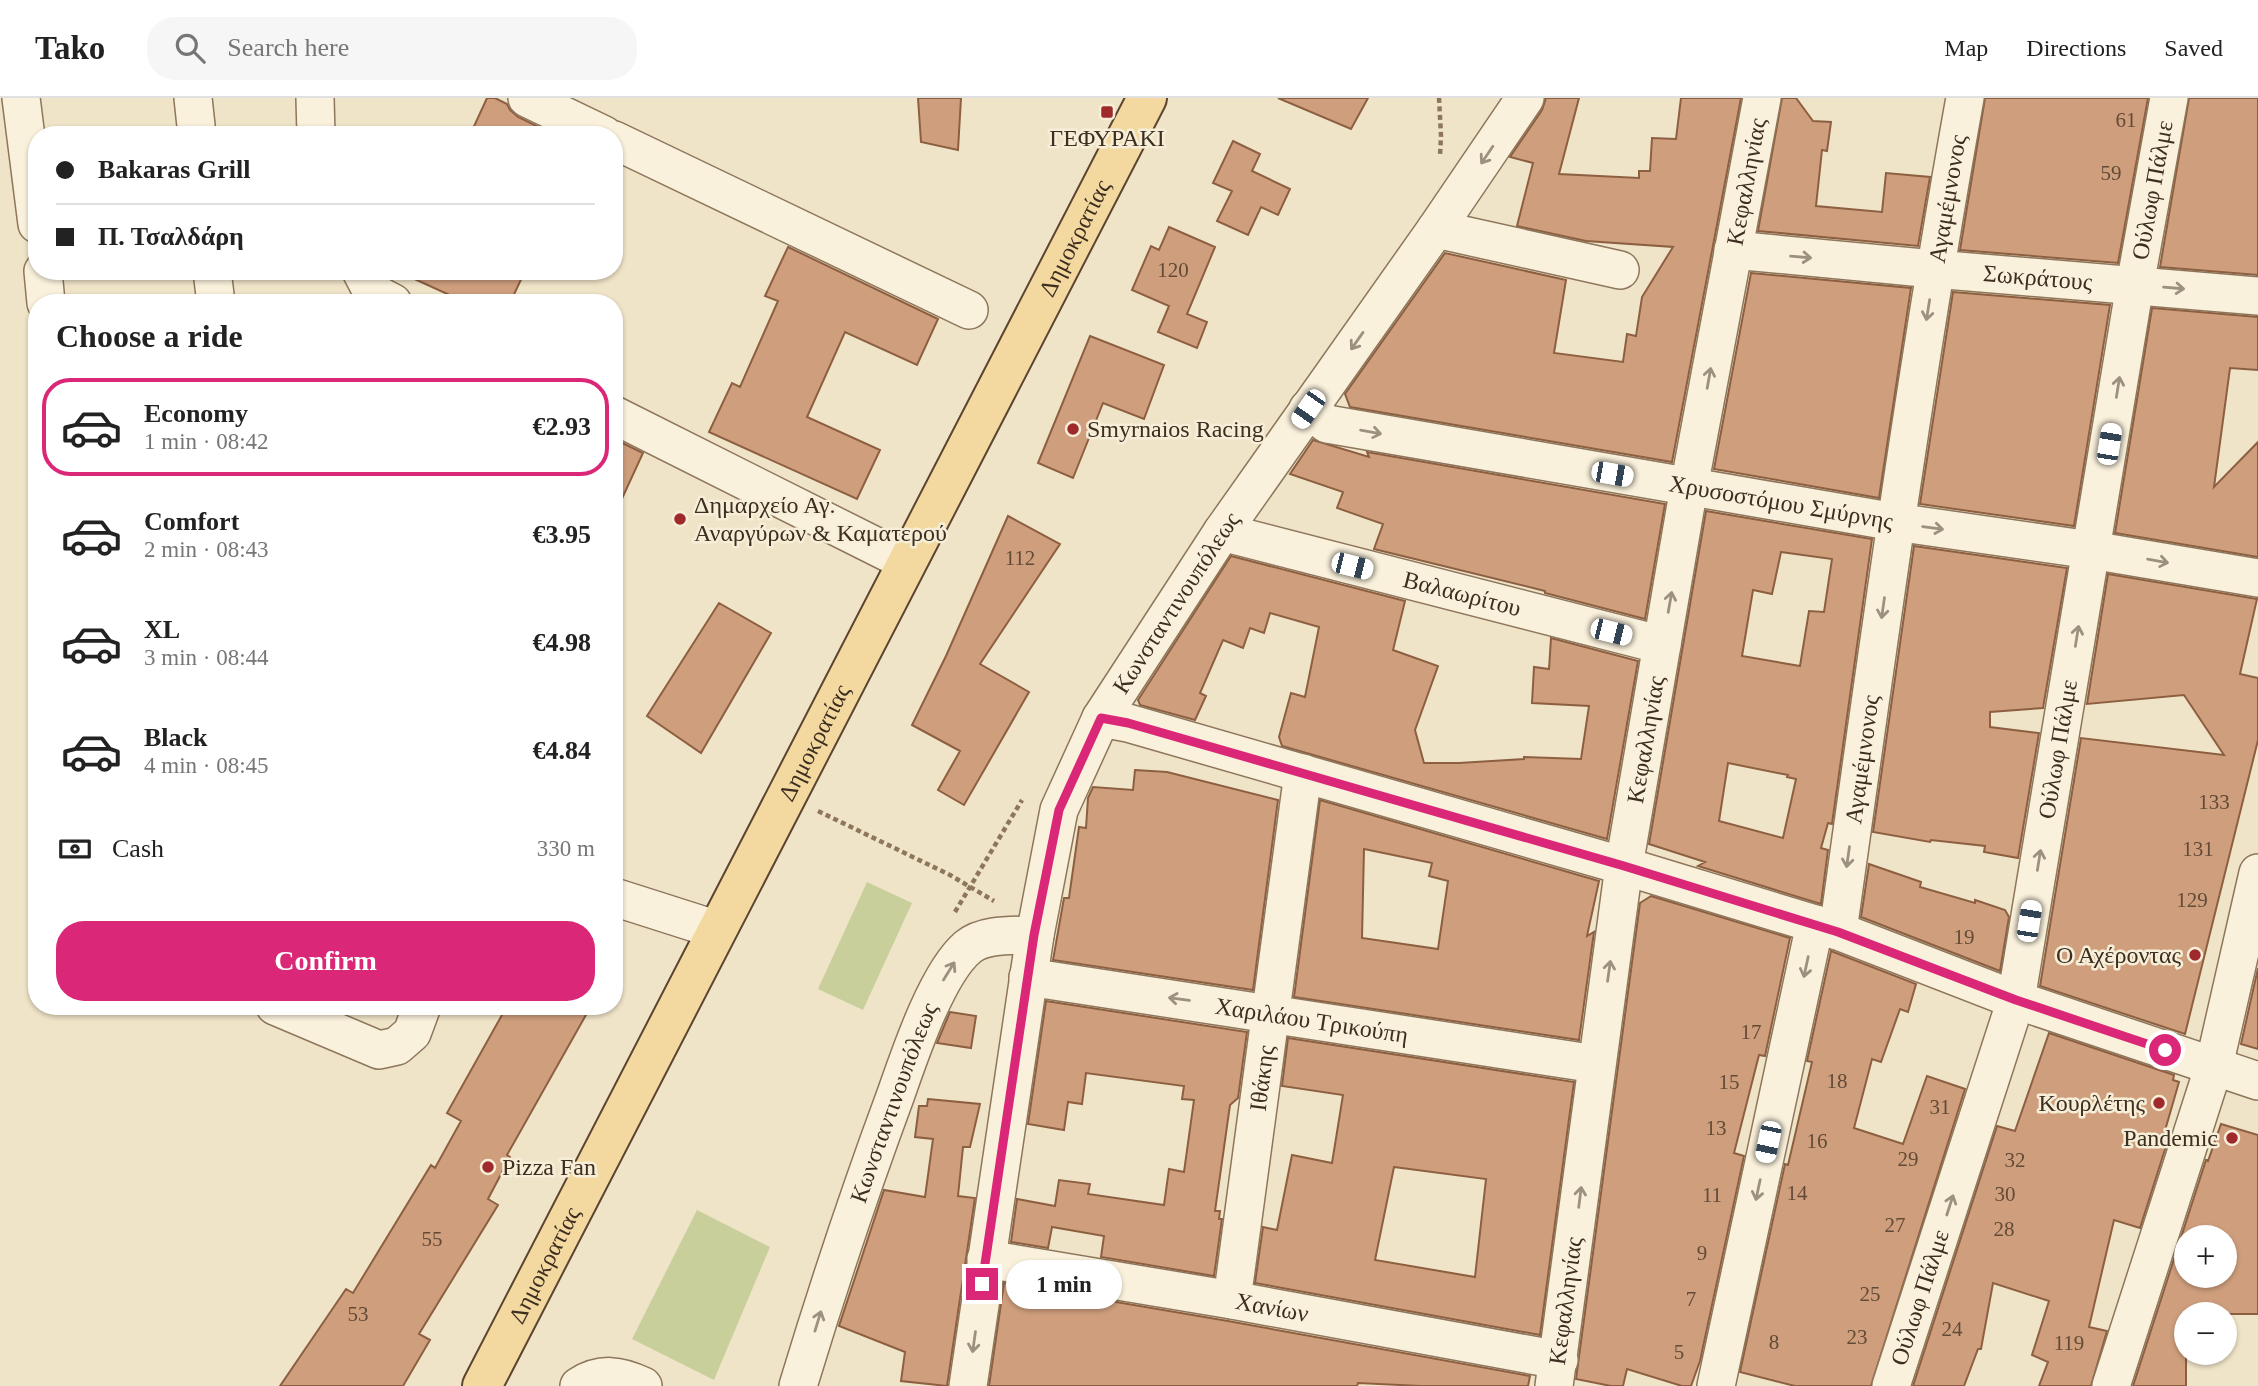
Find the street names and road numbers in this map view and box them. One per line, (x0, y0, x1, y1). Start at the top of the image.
street label: Κεφαλληνίας (1722, 115, 1771, 247)
street label: Ούλωφ Πάλμε (2127, 118, 2178, 262)
street label: Αγαμέμνονος (1924, 132, 1971, 265)
street label: Δημοκρατίας (1034, 175, 1116, 301)
street label: Σωκράτους (1982, 260, 2094, 295)
street label: Χρυσοστόμου Σμύρνης (1667, 470, 1896, 535)
street label: Κωνσταντινουπόλεως (1108, 507, 1245, 698)
street label: Βαλαωρίτου (1401, 566, 1524, 621)
street label: Κεφαλληνίας (1622, 673, 1669, 805)
street label: Ούλωφ Πάλμε (2033, 677, 2082, 821)
street label: Δημοκρατίας (773, 680, 855, 805)
street label: Αγαμέμνονος (1840, 693, 1884, 825)
street label: Χαριλάου Τρικούπη (1213, 993, 1410, 1048)
street label: Κωνσταντινουπόλεως (845, 998, 943, 1206)
street label: Ιθάκης (1245, 1043, 1279, 1113)
street label: Δημοκρατίας (504, 1202, 585, 1328)
street label: Ούλωφ Πάλμε (1886, 1226, 1954, 1369)
street label: Κεφαλληνίας (1544, 1235, 1587, 1366)
street label: Χανίων (1233, 1288, 1311, 1327)

